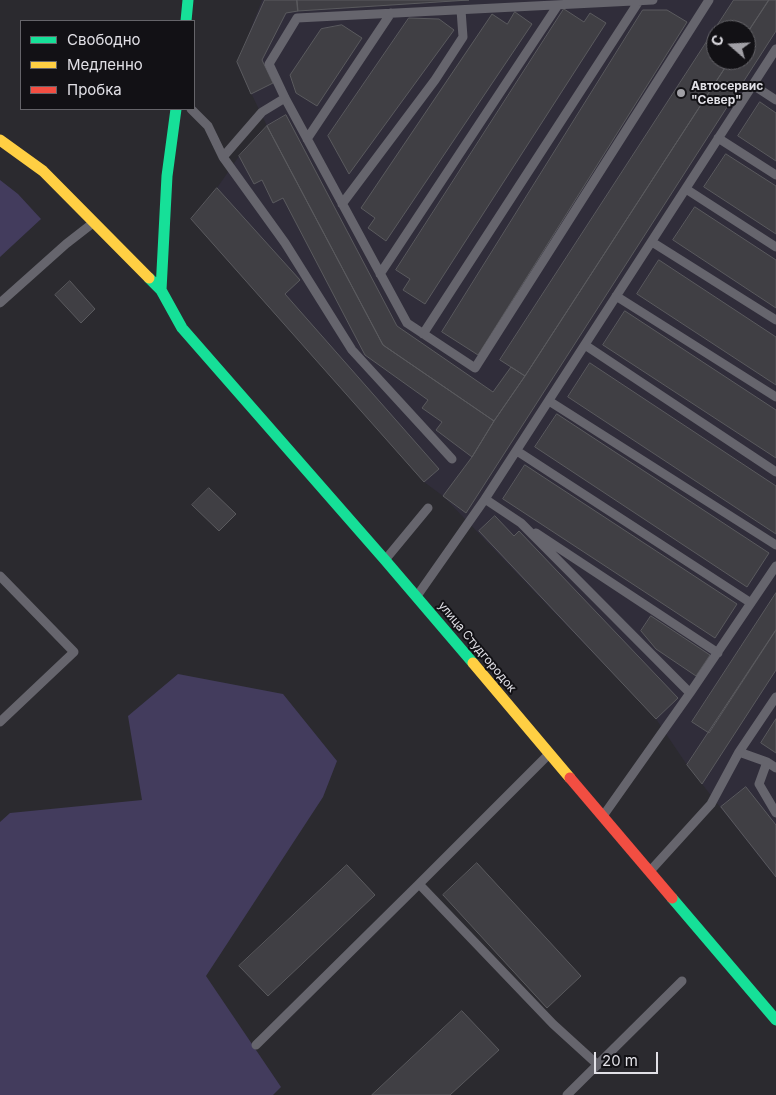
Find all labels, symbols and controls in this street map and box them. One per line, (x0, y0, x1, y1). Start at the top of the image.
legend (20, 20, 195, 110)
north arrow (706, 20, 756, 70)
text: Свободно (67, 30, 141, 49)
text: С (708, 33, 727, 48)
text: Медленно (67, 55, 143, 74)
place label: Автосервис "Север" (691, 79, 763, 107)
text: Пробка (67, 80, 122, 99)
marker: Автосервис "Север" (675, 87, 687, 99)
street label: улица Студгородок (435, 599, 519, 695)
scale bar (596, 1042, 660, 1074)
text: 20 m (602, 1051, 638, 1070)

